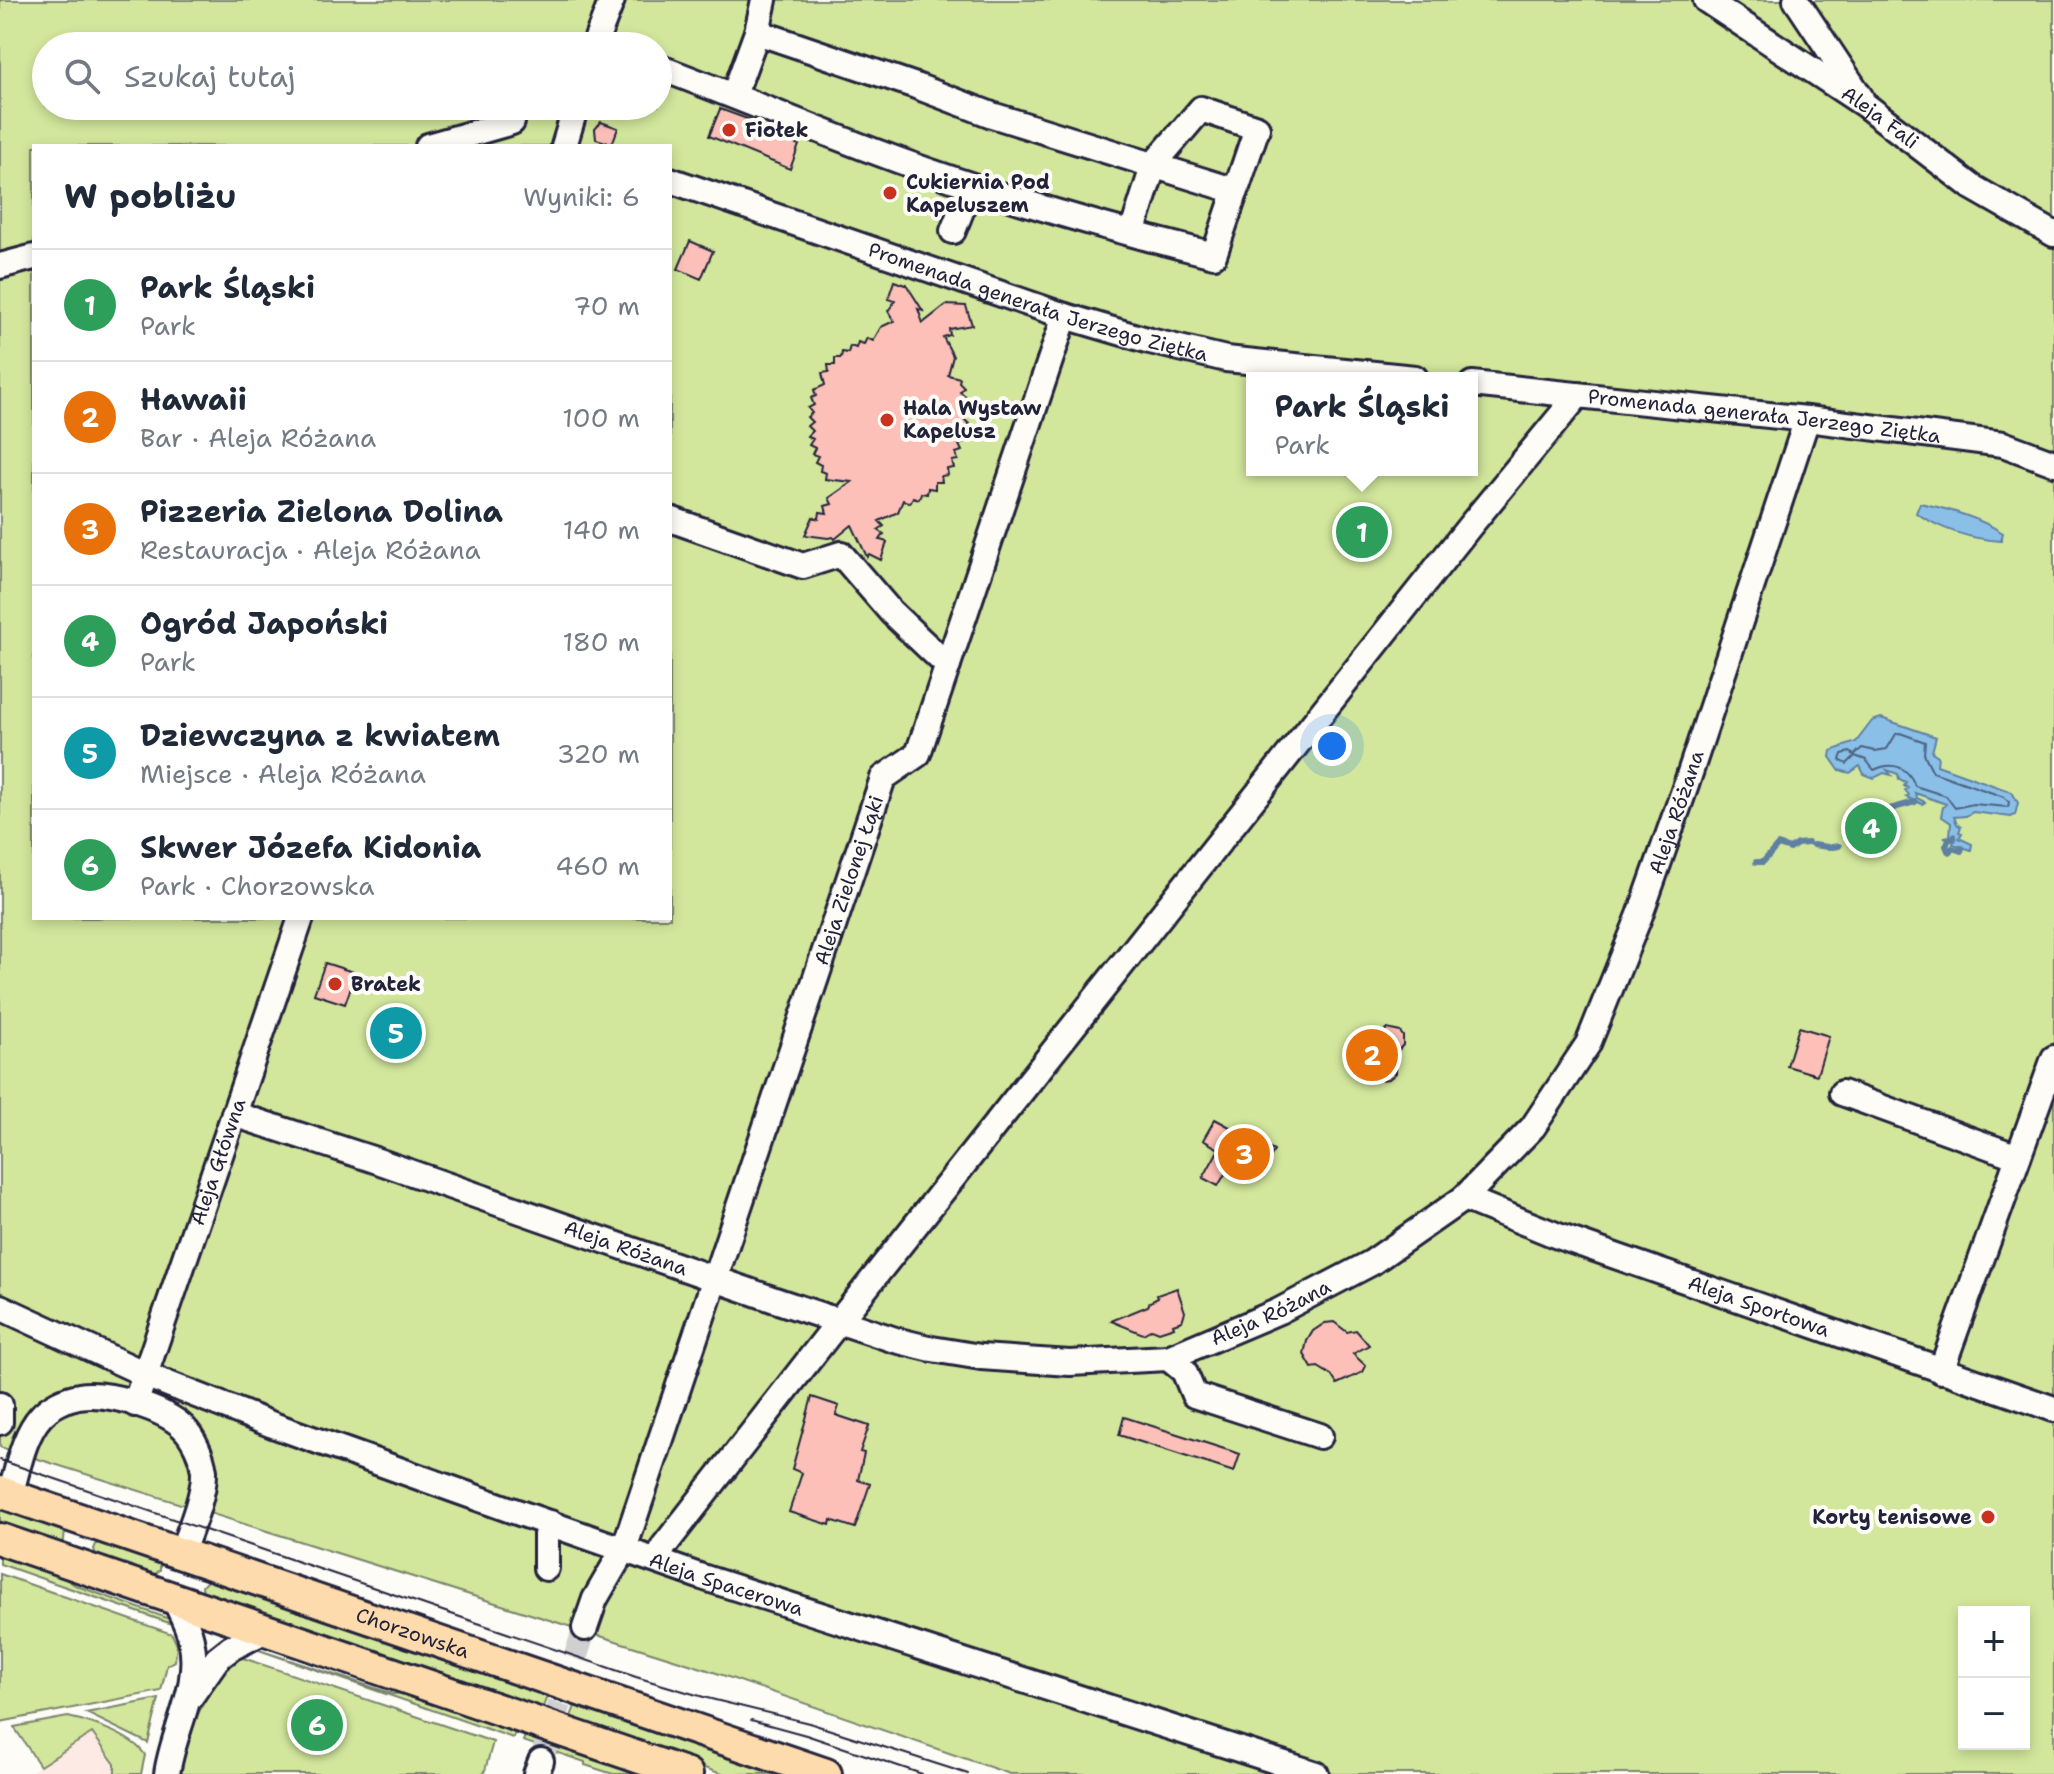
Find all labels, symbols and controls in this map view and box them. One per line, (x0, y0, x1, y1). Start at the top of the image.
search box (32, 32, 672, 120)
icon: search (60, 54, 104, 98)
text: Szukaj tutaj (124, 56, 296, 97)
street label: Aleja Fali (1836, 80, 1924, 155)
place label: Fiołek (745, 117, 808, 143)
marker: Fiołek (720, 121, 738, 139)
place label: Cukiernia Pod Kapeluszem (906, 169, 1050, 218)
text: W pobliżu (64, 173, 237, 219)
text: Wyniki: 6 (523, 179, 640, 214)
marker: Cukiernia Pod Kapeluszem (881, 184, 899, 202)
street label: Promenada generała Jerzego Ziętka (865, 236, 1211, 367)
text: Park Śląski (140, 267, 315, 308)
text: 1 (84, 288, 96, 323)
text: 70 m (573, 288, 640, 323)
text: Park (140, 308, 196, 343)
popup (1246, 372, 1478, 476)
text: Hawaii (140, 379, 247, 420)
street label: Promenada generała Jerzego Ziętka (1587, 383, 1943, 449)
text: Park Śląski (1274, 386, 1450, 427)
place label: Hala Wystaw Kapelusz (903, 395, 1041, 444)
text: 2 (81, 400, 99, 435)
text: 100 m (562, 400, 640, 435)
marker: Hala Wystaw Kapelusz (878, 411, 896, 429)
text: Bar · Aleja Różana (140, 420, 376, 455)
text: Park (1274, 427, 1330, 462)
text: Pizzeria Zielona Dolina (140, 491, 503, 532)
pin: 1 (1336, 502, 1388, 562)
text: 3 (81, 512, 99, 547)
text: 140 m (563, 512, 640, 547)
text: Restauracja · Aleja Różana (140, 532, 481, 567)
text: Ogród Japoński (140, 603, 388, 644)
text: 4 (81, 624, 99, 659)
text: 180 m (562, 624, 640, 659)
text: Park (140, 644, 196, 679)
text: Dziewczyna z kwiatem (140, 715, 500, 756)
your location (1312, 726, 1352, 766)
text: 5 (82, 736, 98, 771)
text: 320 m (557, 736, 640, 771)
street label: Aleja Różana (1642, 747, 1710, 878)
text: Miejsce · Aleja Różana (140, 756, 426, 791)
street label: Aleja Zielonej Łąki (808, 792, 889, 969)
pin: 4 (1845, 798, 1897, 858)
text: Skwer Józefa Kidonia (140, 827, 481, 868)
text: 6 (81, 848, 99, 883)
text: 460 m (555, 848, 640, 883)
text: Park · Chorzowska (140, 868, 374, 903)
place label: Bratek (351, 971, 421, 997)
marker: Bratek (326, 975, 344, 993)
pin: 5 (370, 1003, 422, 1063)
pin: 2 (1346, 1025, 1398, 1085)
street label: Aleja Główna (184, 1094, 252, 1229)
pin: 3 (1218, 1124, 1270, 1184)
street label: Aleja Różana (560, 1214, 692, 1282)
street label: Aleja Sportowa (1685, 1269, 1833, 1343)
street label: Aleja Różana (1207, 1273, 1336, 1351)
place label: Korty tenisowe (1812, 1504, 1972, 1530)
marker: Korty tenisowe (1979, 1508, 1997, 1526)
street label: Aleja Spacerowa (646, 1546, 807, 1622)
street label: Chorzowska (352, 1601, 473, 1664)
map controls (1958, 1606, 2030, 1750)
button: + (1958, 1606, 2030, 1678)
button: − (1958, 1678, 2030, 1750)
pin: 6 (291, 1695, 343, 1755)

